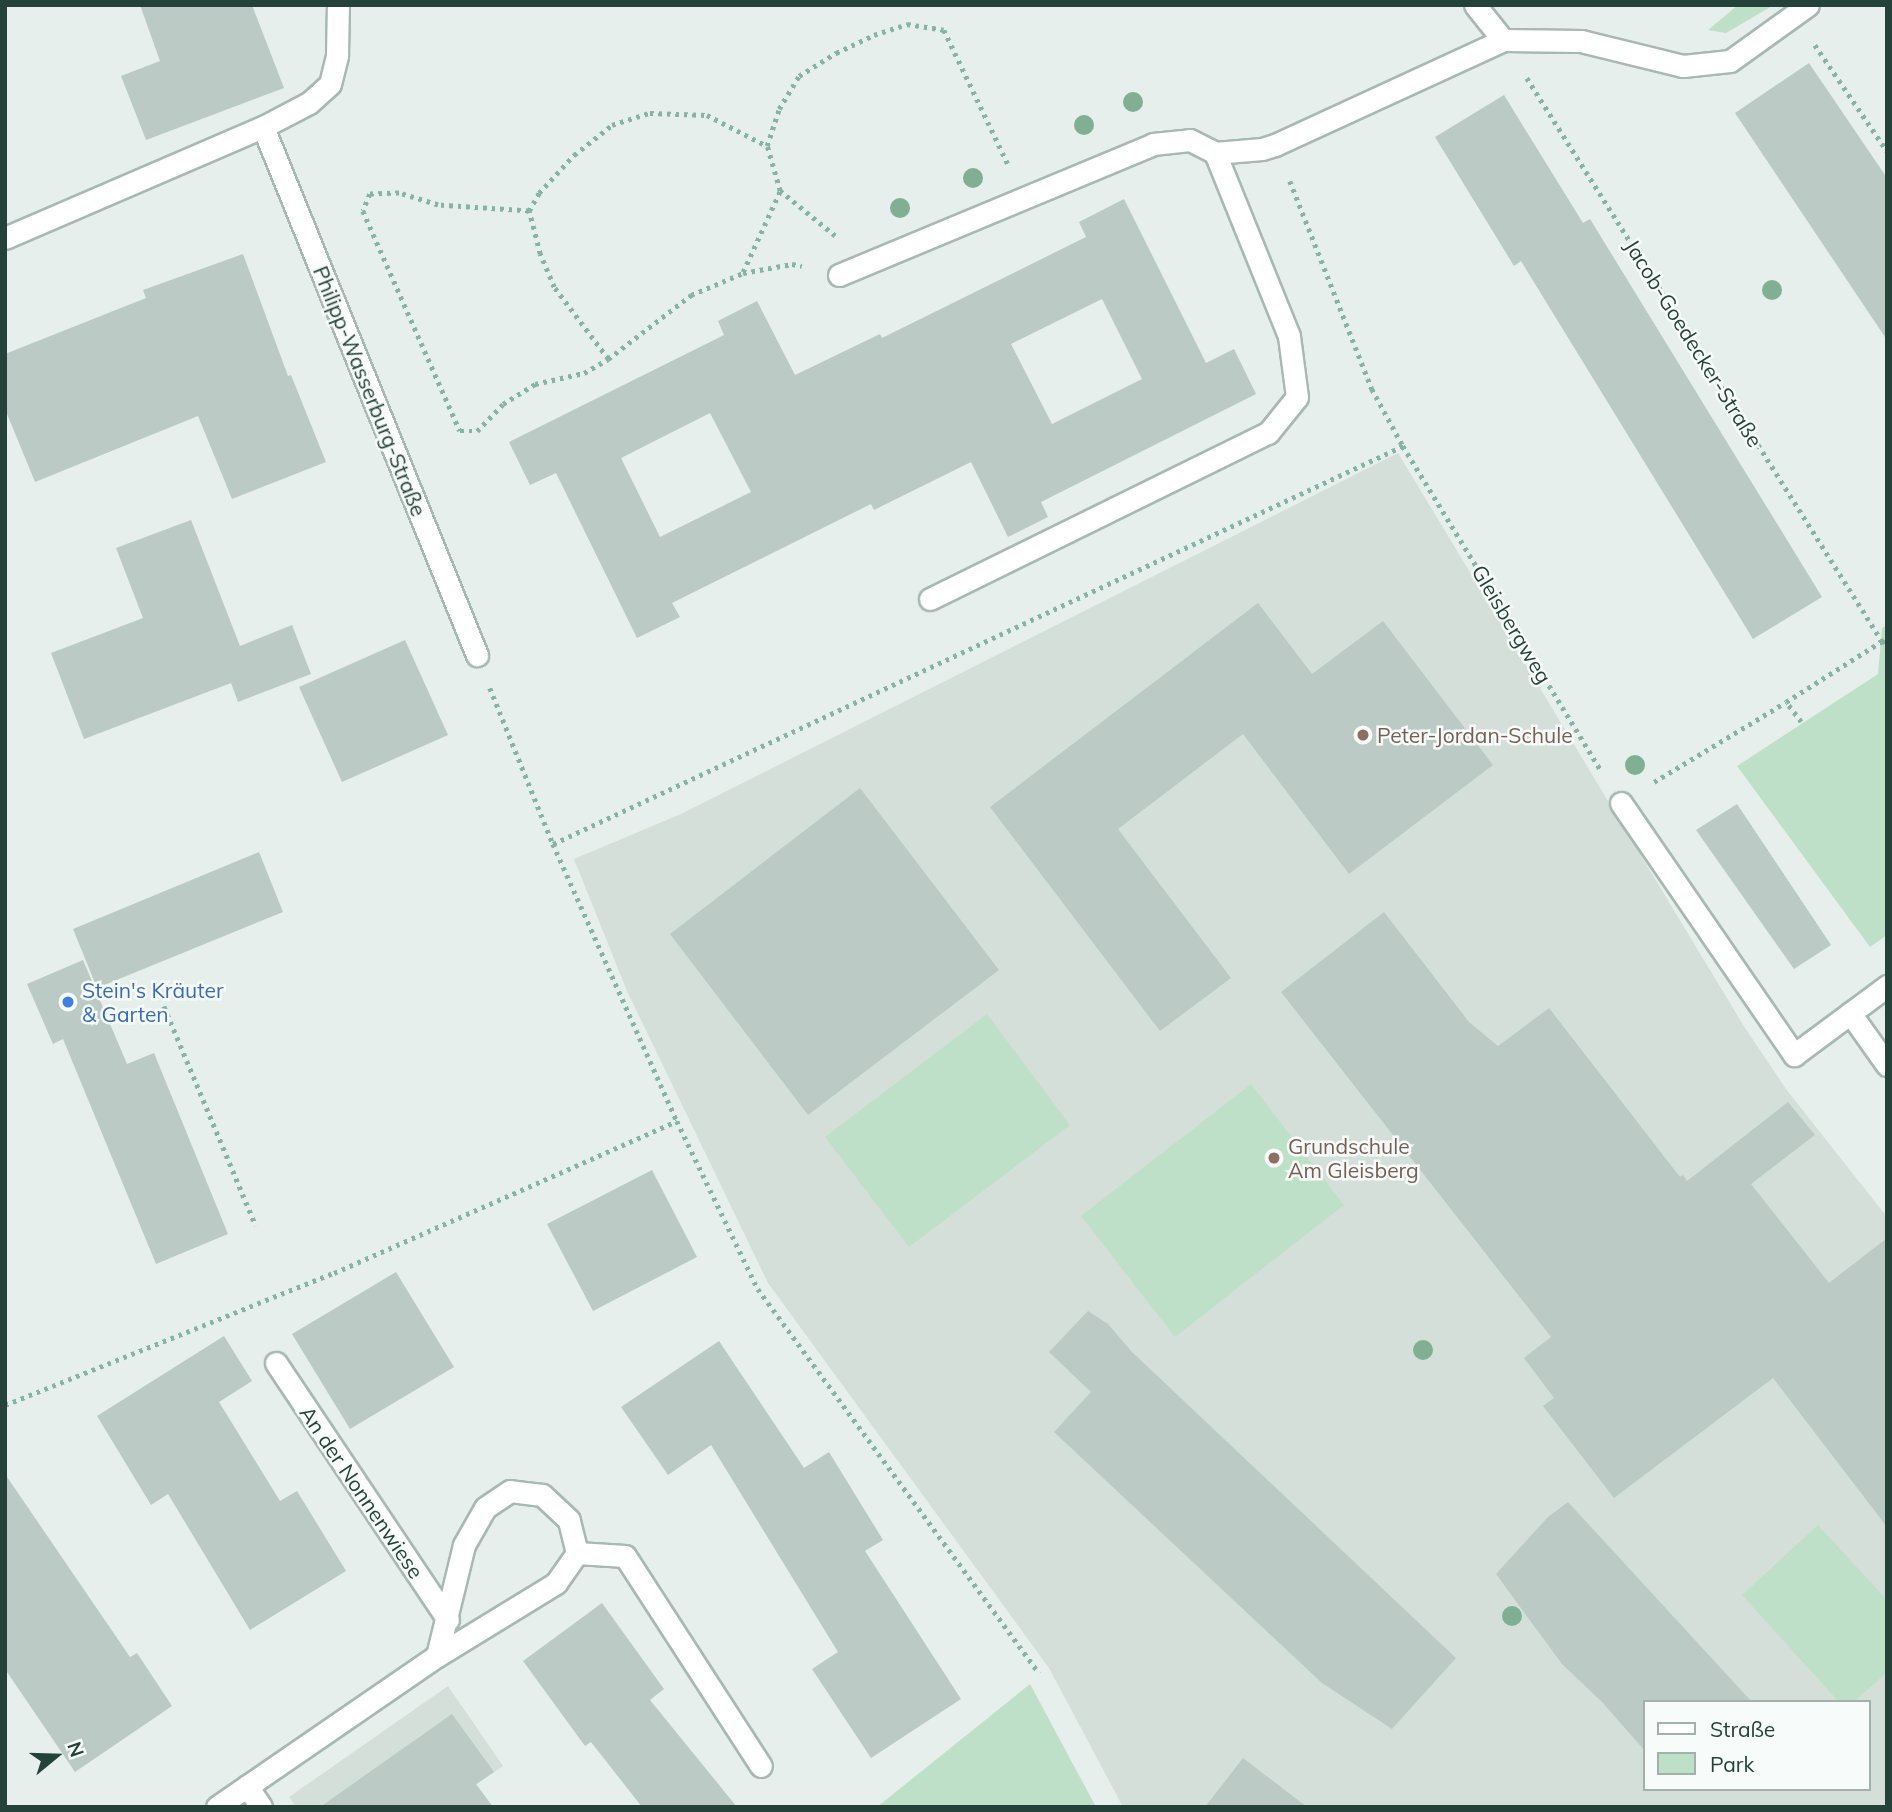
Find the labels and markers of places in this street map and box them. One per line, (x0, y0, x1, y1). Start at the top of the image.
place label: Peter-Jordan-Schule (1377, 722, 1573, 748)
marker: Peter-Jordan-Schule (1355, 727, 1371, 743)
place label: Stein's Kräuter & Garten (82, 977, 224, 1027)
marker: Stein's Kräuter & Garten (60, 994, 76, 1010)
place label: Grundschule Am Gleisberg (1288, 1133, 1419, 1183)
marker: Grundschule Am Gleisberg (1266, 1150, 1282, 1166)

